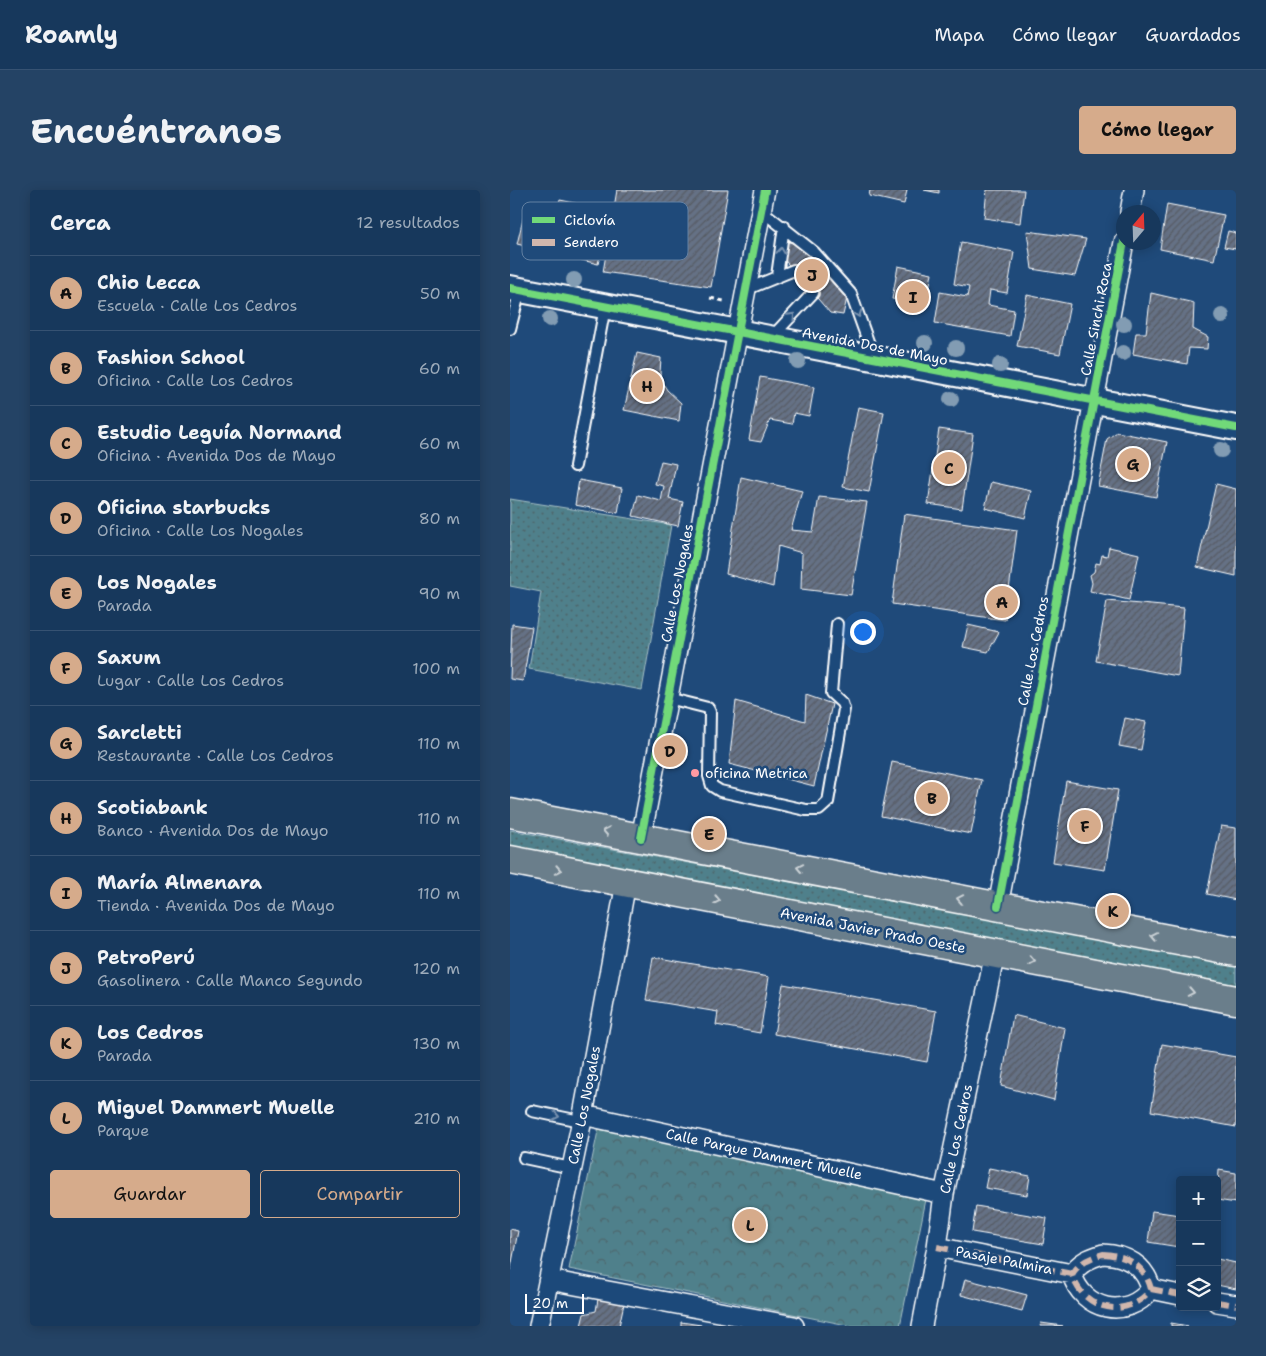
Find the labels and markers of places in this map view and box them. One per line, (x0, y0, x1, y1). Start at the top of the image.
pin: J (796, 256, 828, 294)
pin: I (897, 278, 929, 316)
pin: H (631, 367, 663, 405)
pin: G (1117, 445, 1149, 483)
pin: C (933, 449, 965, 487)
pin: A (986, 583, 1018, 621)
pin: D (654, 732, 686, 770)
place label: oficina Metrica (705, 764, 808, 782)
marker: oficina Metrica (689, 767, 701, 779)
pin: B (916, 779, 948, 817)
pin: F (1069, 807, 1101, 845)
pin: E (693, 815, 725, 853)
pin: K (1097, 892, 1129, 930)
pin: L (734, 1206, 766, 1244)

